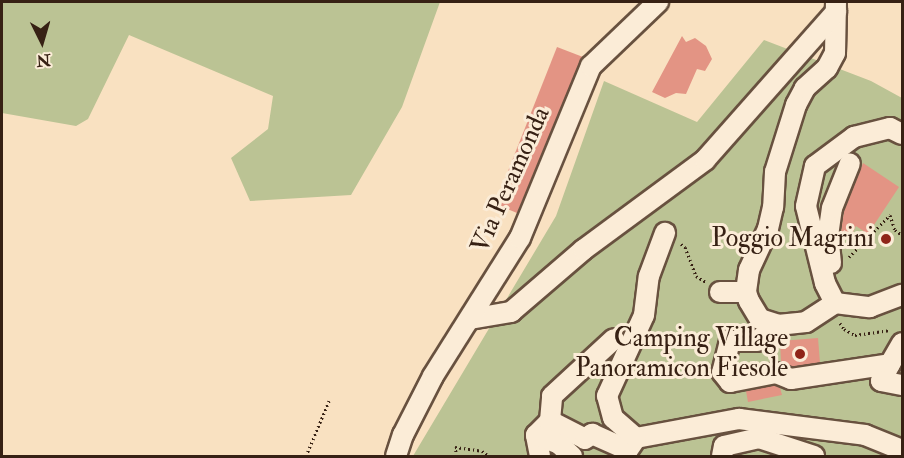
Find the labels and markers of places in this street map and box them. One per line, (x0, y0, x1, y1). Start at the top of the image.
place label: Poggio Magrini (711, 223, 874, 255)
marker: Poggio Magrini (879, 232, 893, 246)
place label: Camping Village Panoramicon Fiesole (575, 323, 788, 384)
marker: Camping Village Panoramicon Fiesole (793, 347, 807, 361)

